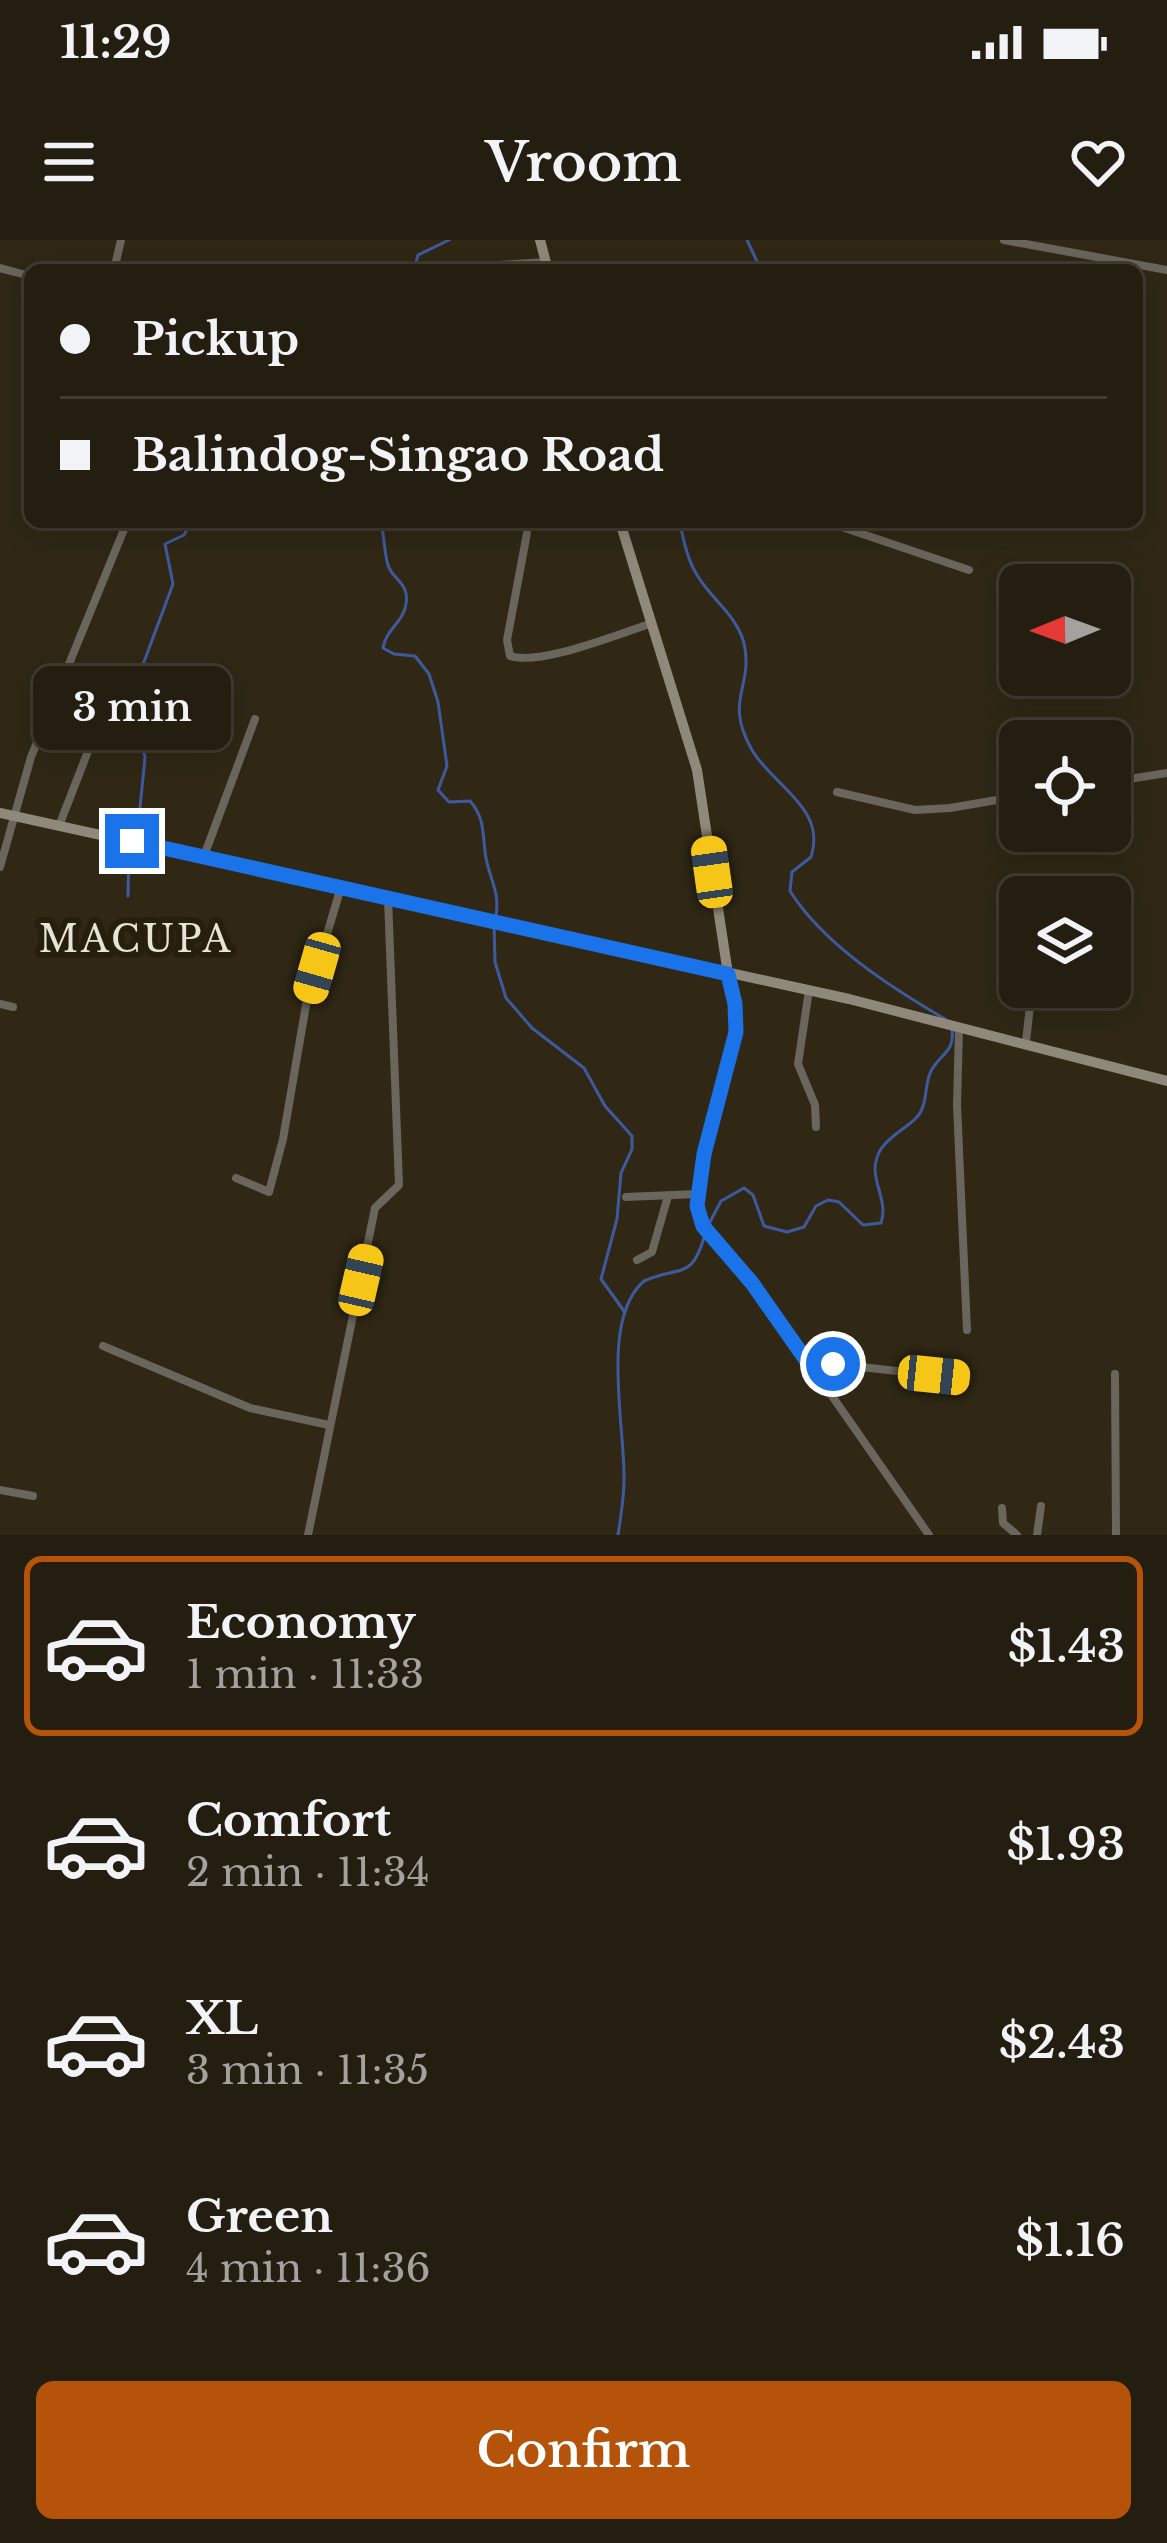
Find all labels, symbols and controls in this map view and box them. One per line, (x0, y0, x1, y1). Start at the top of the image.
text: 11:29 (60, 14, 172, 70)
icon: menu (36, 129, 102, 195)
text: Vroom (485, 129, 682, 196)
icon: heart (1065, 129, 1131, 195)
text: Pickup (132, 311, 299, 367)
text: Balindog-Singao Road (132, 427, 664, 483)
north arrow (999, 564, 1131, 696)
map controls (999, 564, 1131, 1008)
callout: 3 min (33, 667, 231, 751)
text: 3 min (72, 683, 192, 732)
button: locate (999, 720, 1131, 852)
route end (105, 814, 159, 868)
car (689, 834, 735, 910)
button: layers (999, 876, 1131, 1008)
district label: MACUPA (39, 917, 233, 962)
car (290, 928, 344, 1008)
car (335, 1241, 387, 1319)
route start (806, 1337, 860, 1391)
car (896, 1353, 972, 1397)
icon: car (42, 1592, 150, 1700)
text: Economy (186, 1594, 416, 1650)
text: $1.43 (1008, 1618, 1125, 1674)
text: 1 min · 11:33 (186, 1650, 424, 1699)
icon: car (42, 1790, 150, 1898)
text: Comfort (186, 1792, 391, 1848)
text: $1.93 (1007, 1816, 1125, 1872)
text: 2 min · 11:34 (186, 1848, 429, 1897)
icon: car (42, 1988, 150, 2096)
text: XL (186, 1990, 258, 2046)
text: $2.43 (999, 2014, 1125, 2070)
text: 3 min · 11:35 (186, 2046, 429, 2095)
icon: car (42, 2186, 150, 2294)
text: Green (186, 2188, 333, 2244)
text: $1.16 (1015, 2212, 1125, 2268)
text: 4 min · 11:36 (186, 2244, 431, 2293)
button: Confirm (36, 2381, 1131, 2519)

